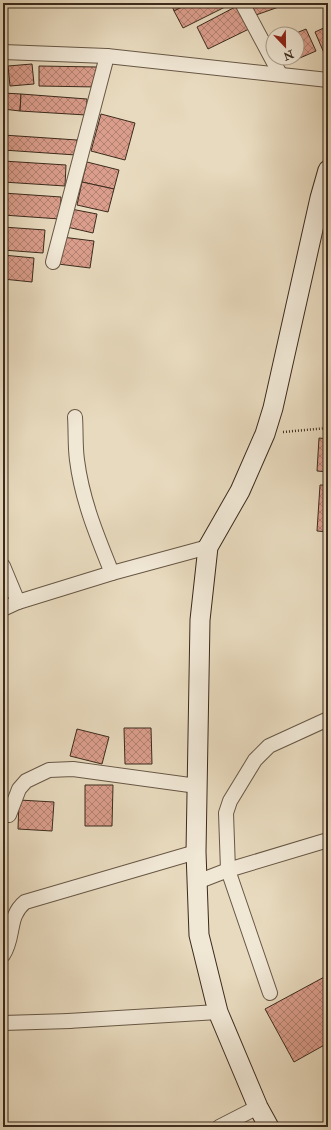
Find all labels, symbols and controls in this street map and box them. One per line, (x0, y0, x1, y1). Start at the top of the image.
north arrow (265, 26, 305, 66)
text: N (280, 47, 296, 63)

